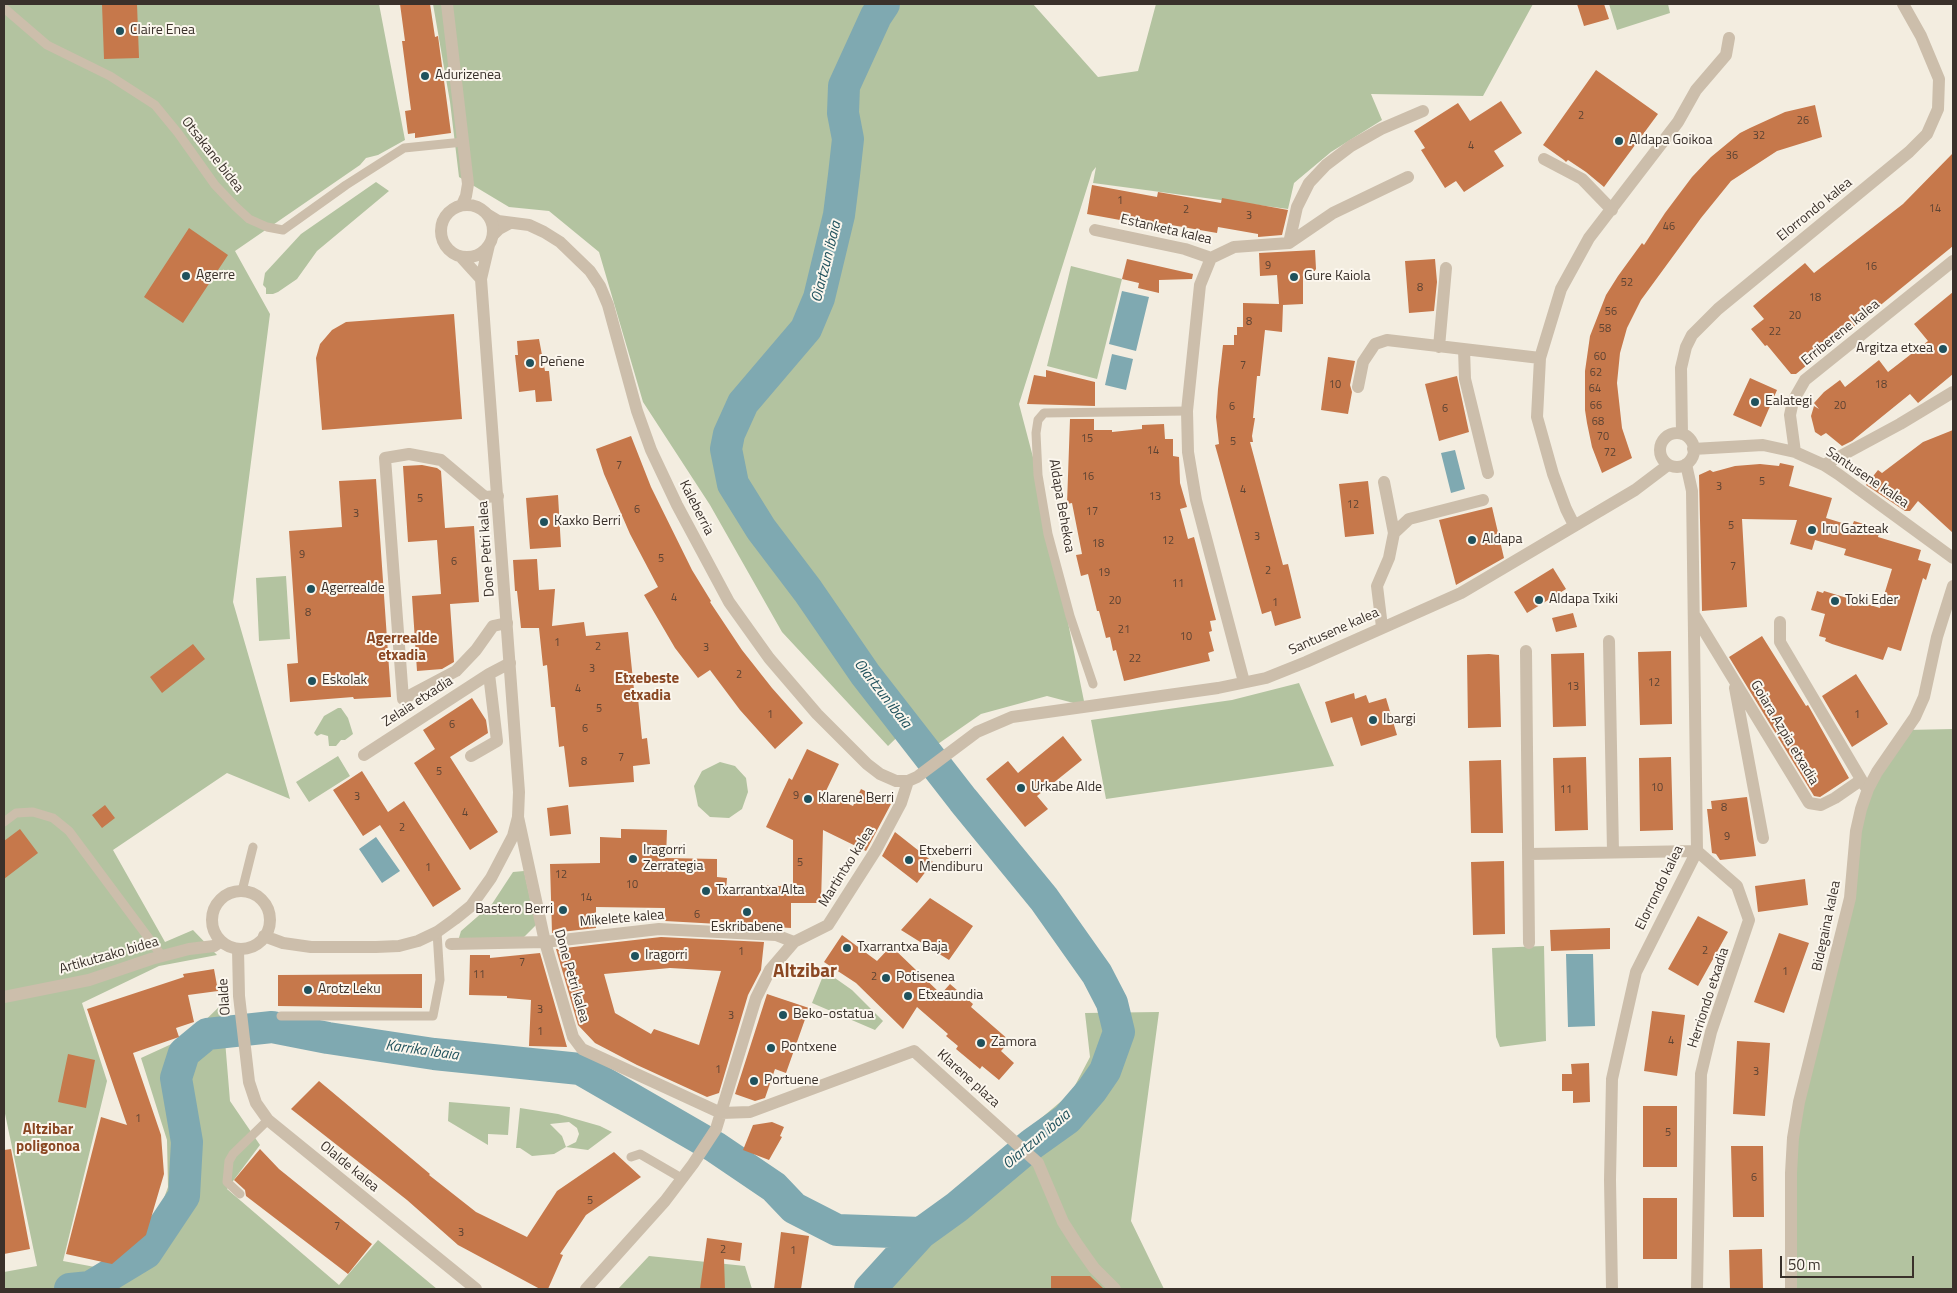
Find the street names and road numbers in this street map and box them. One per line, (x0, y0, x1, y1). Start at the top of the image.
street label: Otsakane bidea (177, 114, 247, 196)
street label: Elorrondo kalea (1774, 175, 1856, 245)
street label: Estanketa kalea (1119, 211, 1213, 249)
street label: Erriberene kalea (1799, 296, 1883, 370)
street label: Santusene kalea (1822, 444, 1912, 512)
street label: Aldapa Behekoa (1045, 458, 1077, 554)
street label: Kaleberria (675, 478, 717, 538)
street label: Done Petri kalea (475, 500, 499, 598)
street label: Santusene kalea (1286, 605, 1382, 659)
street label: Zelaia etxadia (380, 673, 456, 731)
street label: Goiara Azpia etxadia (1746, 678, 1822, 788)
street label: Martintxo kalea (816, 824, 878, 910)
street label: Elorrondo kalea (1632, 843, 1688, 933)
street label: Bidegaina kalea (1809, 879, 1845, 973)
street label: Mikelete kalea (579, 907, 665, 931)
street label: Done Petri kalea (550, 927, 592, 1025)
street label: Artikutzako bidea (57, 934, 161, 978)
street label: Herriondo etxadia (1685, 946, 1733, 1050)
street label: Olalde (215, 978, 235, 1016)
street label: Klarene plaza (933, 1046, 1003, 1112)
street label: Olalde kalea (316, 1138, 382, 1196)

